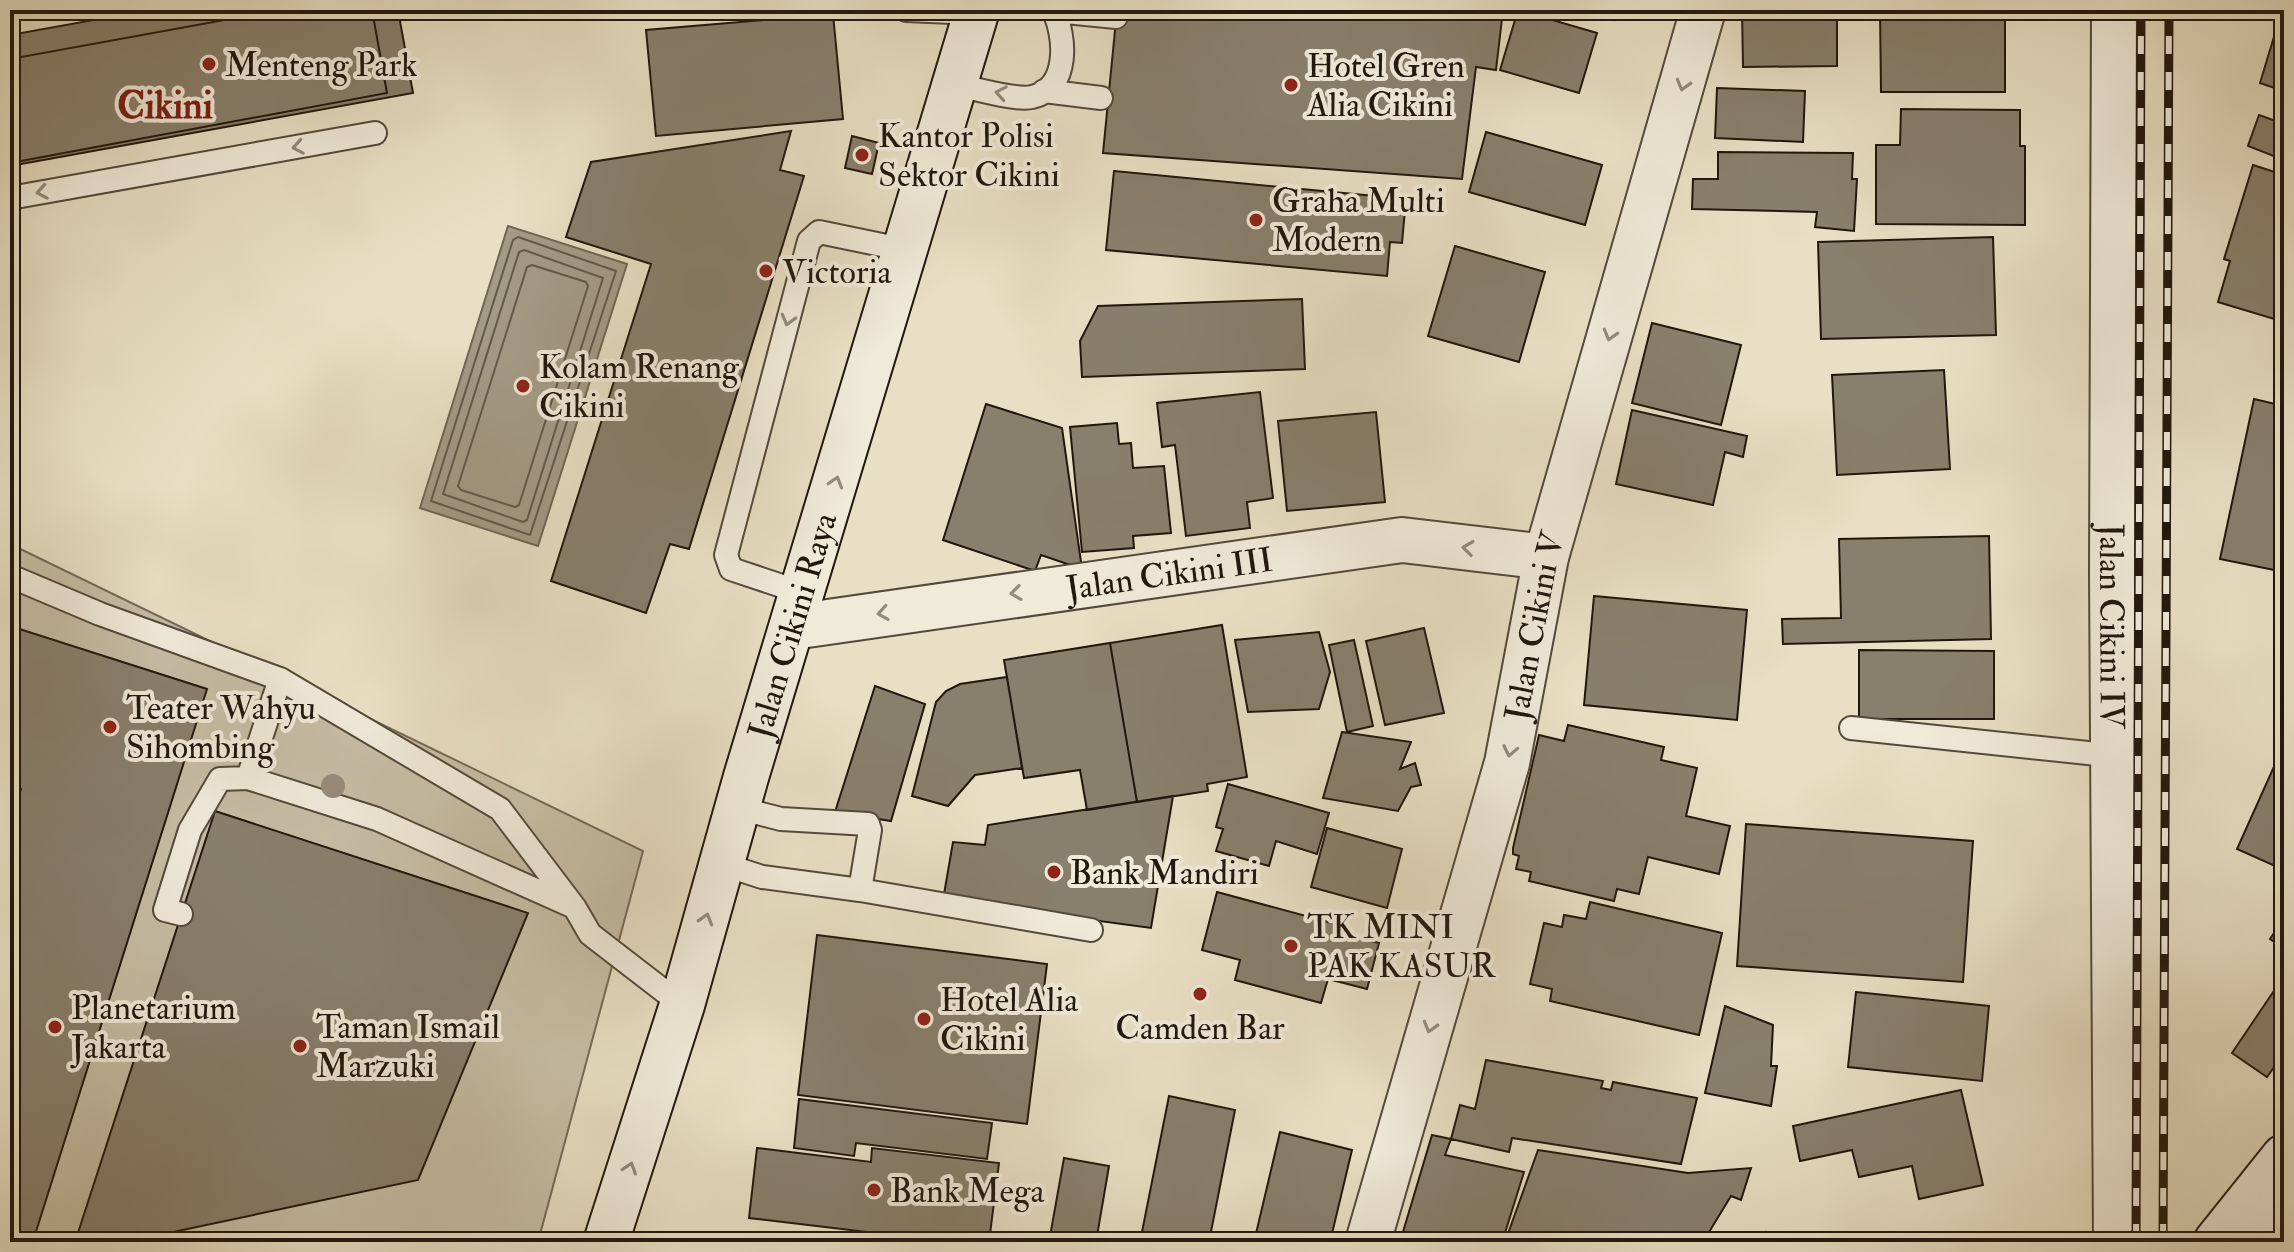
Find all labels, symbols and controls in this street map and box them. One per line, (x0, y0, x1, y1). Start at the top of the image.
place label: Menteng Park (225, 44, 417, 87)
place label: Hotel Gren Alia Cikini (1306, 45, 1465, 127)
marker: Menteng Park (200, 55, 218, 73)
marker: Hotel Gren Alia Cikini (1282, 76, 1300, 94)
one-way arrow (1676, 78, 1692, 92)
district label: Cikini (117, 82, 213, 130)
one-way arrow (994, 85, 1008, 102)
place label: Kantor Polisi Sektor Cikini (878, 115, 1060, 197)
one-way arrow (292, 137, 305, 154)
marker: Kantor Polisi Sektor Cikini (853, 146, 871, 164)
place label: Graha Multi Modern (1272, 180, 1445, 262)
one-way arrow (36, 183, 49, 200)
marker: Graha Multi Modern (1247, 211, 1265, 229)
place label: Victoria (782, 251, 893, 294)
marker: Victoria (757, 262, 775, 280)
one-way arrow (781, 313, 797, 327)
one-way arrow (1603, 328, 1619, 341)
place label: Kolam Renang Cikini (539, 346, 740, 428)
marker: Kolam Renang Cikini (514, 377, 532, 395)
one-way arrow (827, 476, 843, 490)
street label: Jalan Cikini Raya (738, 507, 848, 745)
street label: Jalan Cikini IV (2089, 522, 2133, 731)
street label: Jalan Cikini V (1495, 525, 1576, 725)
street label: Jalan Cikini III (1062, 539, 1276, 611)
one-way arrow (1461, 539, 1474, 556)
one-way arrow (1009, 585, 1022, 602)
one-way arrow (876, 604, 890, 621)
place label: Teater Wahyu Sihombing (126, 687, 316, 769)
marker: Teater Wahyu Sihombing (101, 718, 119, 736)
one-way arrow (1502, 744, 1519, 757)
place label: Bank Mandiri (1070, 852, 1259, 895)
marker: Bank Mandiri (1045, 863, 1063, 881)
place label: TK MINI PAK KASUR (1307, 906, 1496, 988)
one-way arrow (697, 913, 714, 927)
marker: TK MINI PAK KASUR (1282, 937, 1300, 955)
place label: Hotel Alia Cikini (940, 979, 1079, 1061)
marker: Camden Bar (1191, 985, 1209, 1003)
place label: Planetarium Jakarta (70, 987, 236, 1069)
place label: Taman Ismail Marzuki (316, 1006, 500, 1088)
place label: Camden Bar (1115, 1007, 1285, 1050)
marker: Hotel Alia Cikini (915, 1010, 933, 1028)
marker: Planetarium Jakarta (46, 1018, 64, 1036)
one-way arrow (1423, 1020, 1440, 1034)
marker: Taman Ismail Marzuki (291, 1037, 309, 1055)
one-way arrow (620, 1161, 636, 1175)
place label: Bank Mega (890, 1170, 1045, 1213)
marker: Bank Mega (865, 1181, 883, 1199)

